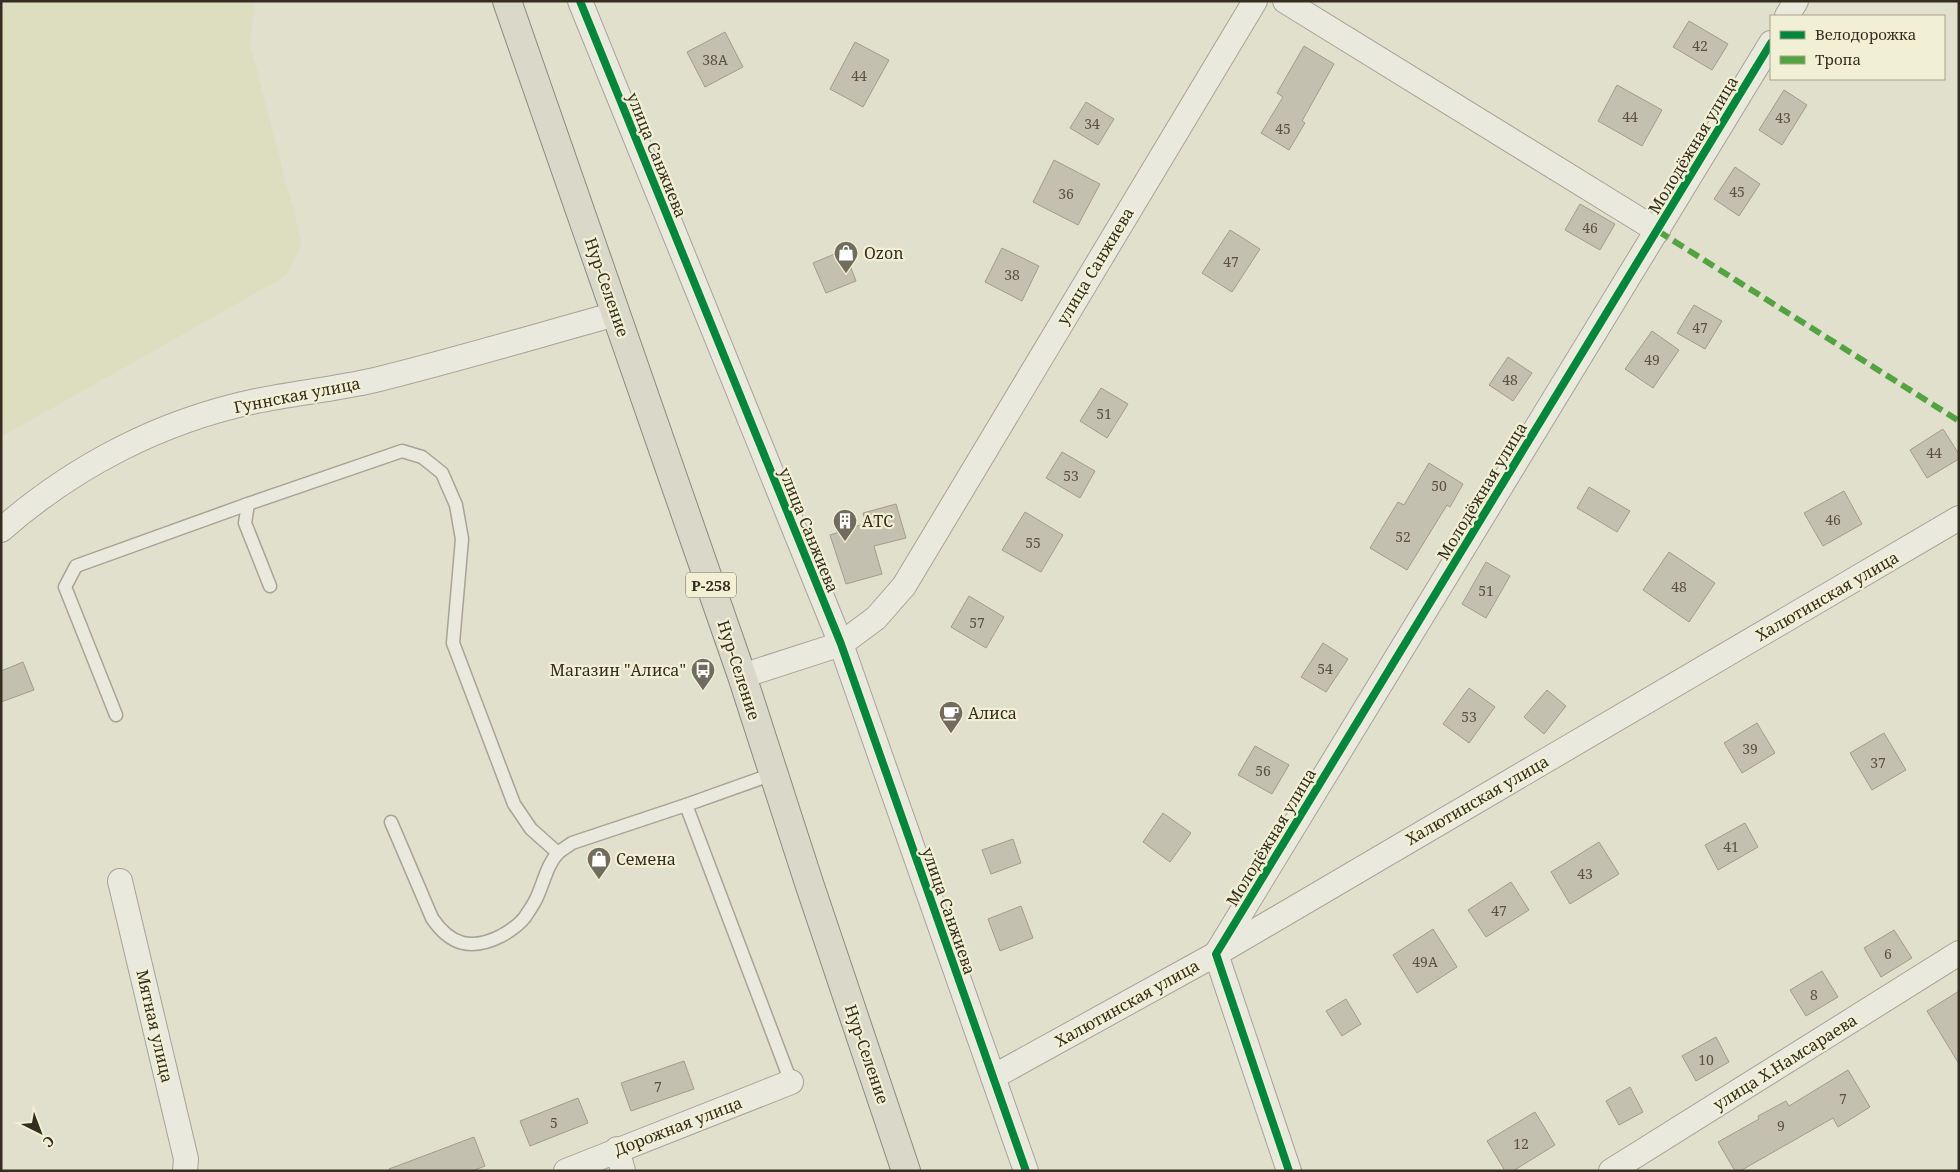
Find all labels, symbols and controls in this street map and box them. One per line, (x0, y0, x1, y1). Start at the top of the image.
legend (1770, 15, 1945, 80)
text: Велодорожка (1815, 24, 1916, 44)
house number: 42 (1692, 36, 1708, 55)
text: Тропа (1815, 49, 1861, 69)
house number: 38А (702, 50, 728, 69)
house number: 44 (851, 66, 867, 85)
street label: Молодёжная улица (1643, 72, 1743, 218)
street label: улица Санжиева (622, 89, 692, 221)
house number: 44 (1622, 107, 1638, 126)
house number: 43 (1775, 108, 1791, 127)
house number: 34 (1084, 114, 1100, 133)
house number: 45 (1275, 119, 1291, 138)
house number: 45 (1729, 182, 1745, 201)
house number: 36 (1058, 184, 1074, 203)
street label: улица Санжиева (1051, 203, 1139, 329)
house number: 46 (1582, 218, 1598, 237)
street label: Нур-Селение (580, 234, 634, 340)
shop icon: Ozon (833, 240, 859, 274)
place label: Ozon (864, 242, 904, 264)
house number: 47 (1223, 252, 1239, 271)
house number: 38 (1004, 265, 1020, 284)
house number: 47 (1692, 318, 1708, 337)
house number: 49 (1644, 350, 1660, 369)
house number: 48 (1502, 370, 1518, 389)
street label: Гуннская улица (232, 372, 362, 418)
house number: 51 (1096, 404, 1112, 423)
street label: Молодёжная улица (1432, 418, 1532, 564)
house number: 44 (1926, 443, 1942, 462)
street label: улица Санжиева (774, 464, 844, 596)
house number: 53 (1063, 466, 1079, 485)
house number: 50 (1431, 476, 1447, 495)
building icon: АТС (832, 508, 858, 542)
place label: АТС (862, 510, 893, 532)
house number: 46 (1825, 510, 1841, 529)
house number: 52 (1395, 527, 1411, 546)
house number: 55 (1025, 533, 1041, 552)
street label: Халютинская улица (1751, 546, 1903, 646)
road number: Р-258 (686, 572, 736, 598)
house number: 48 (1671, 577, 1687, 596)
house number: 51 (1478, 581, 1494, 600)
house number: 57 (969, 613, 985, 632)
street label: Нур-Селение (712, 617, 766, 723)
bus stop icon: Магазин "Алиса" (690, 657, 716, 691)
place label: Магазин "Алиса" (550, 659, 686, 681)
house number: 54 (1317, 659, 1333, 678)
cafe icon: Алиса (938, 700, 964, 734)
place label: Алиса (968, 702, 1017, 724)
house number: 53 (1461, 707, 1477, 726)
house number: 39 (1742, 739, 1758, 758)
street label: Халютинская улица (1401, 750, 1553, 850)
house number: 37 (1870, 753, 1886, 772)
house number: 56 (1255, 761, 1271, 780)
street label: Молодёжная улица (1221, 764, 1321, 910)
house number: 41 (1723, 837, 1739, 856)
street label: улица Санжиева (917, 844, 981, 978)
shop icon: Семена (586, 846, 612, 880)
place label: Семена (616, 848, 676, 870)
house number: 43 (1577, 864, 1593, 883)
house number: 47 (1491, 901, 1507, 920)
house number: 6 (1884, 944, 1892, 963)
house number: 49А (1412, 952, 1438, 971)
street label: Халютинская улица (1051, 954, 1203, 1052)
street label: Мятная улица (131, 967, 179, 1085)
house number: 8 (1810, 985, 1818, 1004)
street label: Нур-Селение (840, 1001, 894, 1107)
street label: улица Х.Намсараева (1709, 1009, 1861, 1115)
house number: 10 (1698, 1050, 1714, 1069)
house number: 7 (654, 1077, 662, 1096)
house number: 7 (1839, 1089, 1847, 1108)
street label: Дорожная улица (611, 1091, 745, 1161)
north arrow (15, 1107, 65, 1157)
house number: 5 (550, 1113, 558, 1132)
house number: 9 (1777, 1116, 1785, 1135)
text: С (39, 1132, 59, 1152)
house number: 12 (1513, 1134, 1529, 1153)

